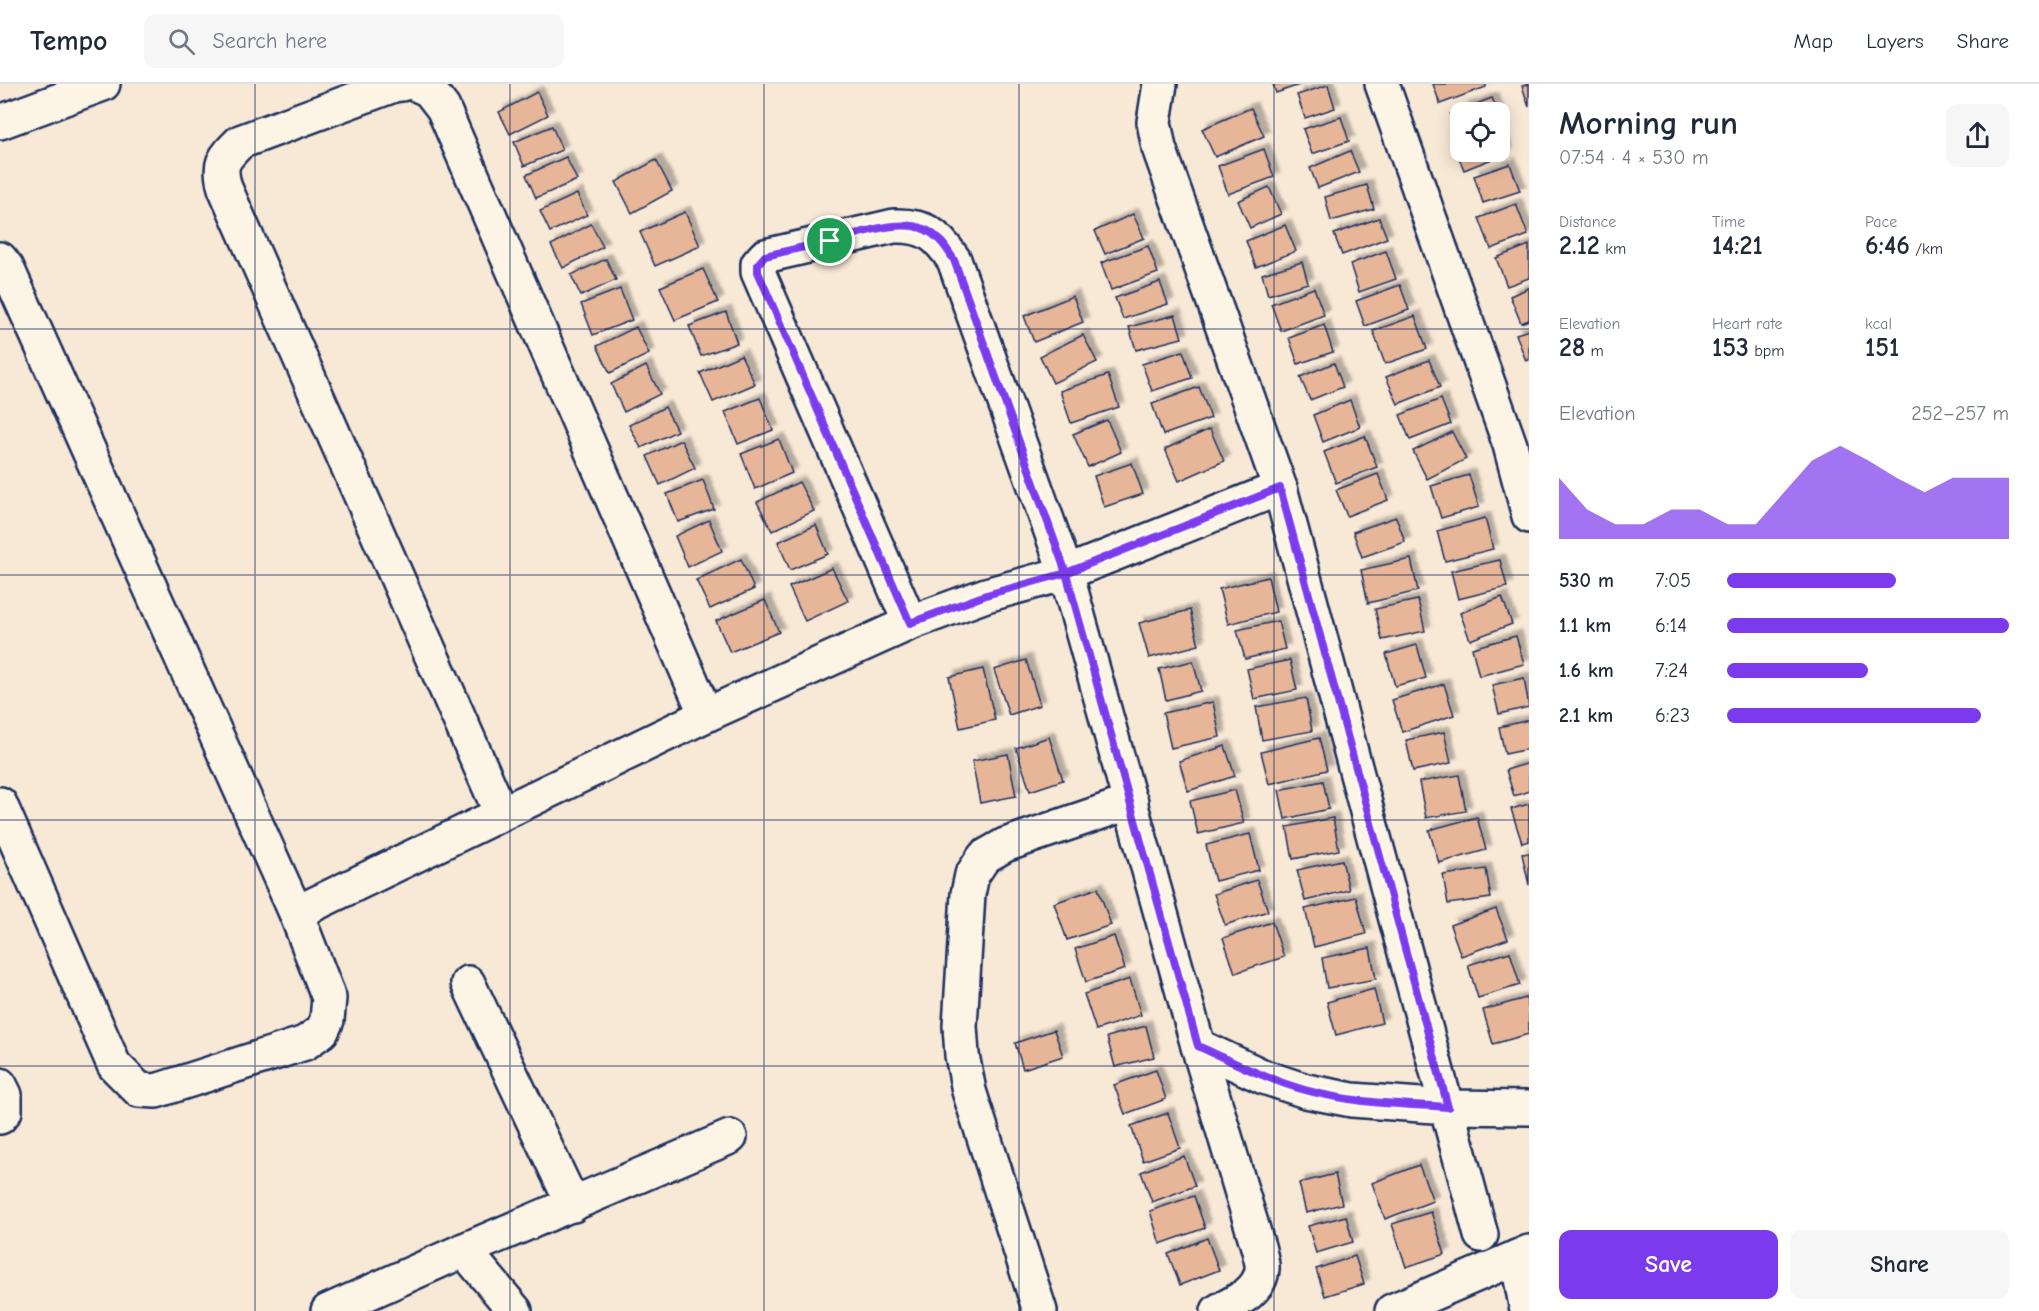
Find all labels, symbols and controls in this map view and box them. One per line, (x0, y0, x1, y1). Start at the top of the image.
search box (144, 14, 564, 68)
text: Tempo (30, 25, 108, 57)
icon: search (165, 25, 198, 58)
text: Search here (213, 28, 327, 54)
text: Map (1794, 29, 1833, 53)
text: Layers (1866, 29, 1924, 53)
text: Share (1957, 29, 2009, 53)
map controls (1450, 102, 1510, 162)
button: locate (1450, 102, 1510, 162)
text: Morning run (1559, 104, 1738, 142)
button: share (1946, 104, 2009, 167)
text: 07:54 · 4 × 530 m (1559, 146, 1709, 169)
text: Distance (1559, 213, 1616, 231)
text: Time (1712, 213, 1745, 231)
text: Pace (1865, 213, 1897, 231)
pin (804, 215, 855, 266)
icon: arrive (813, 224, 846, 257)
text: 2.12 (1559, 231, 1600, 261)
text: 14:21 (1712, 231, 1763, 261)
text: 6:46 (1865, 231, 1910, 261)
text: km (1600, 240, 1626, 258)
text: /km (1910, 240, 1943, 258)
text: Elevation (1559, 315, 1620, 333)
text: Heart rate (1712, 315, 1783, 333)
text: kcal (1865, 315, 1892, 333)
text: 28 (1559, 333, 1585, 363)
text: 153 (1712, 333, 1749, 363)
text: 151 (1865, 333, 1899, 363)
text: m (1585, 342, 1604, 360)
text: bpm (1749, 342, 1784, 360)
text: Elevation (1559, 402, 1636, 425)
text: 252–257 m (1911, 402, 2009, 425)
text: 530 m (1559, 569, 1614, 592)
text: 7:05 (1655, 569, 1691, 592)
text: 1.1 km (1559, 614, 1611, 637)
text: 6:14 (1655, 614, 1687, 637)
text: 1.6 km (1559, 659, 1614, 682)
text: 7:24 (1655, 659, 1688, 682)
text: 2.1 km (1559, 704, 1613, 727)
text: 6:23 (1655, 704, 1690, 727)
button: Save (1559, 1230, 1778, 1299)
button: Share (1790, 1230, 2009, 1299)

